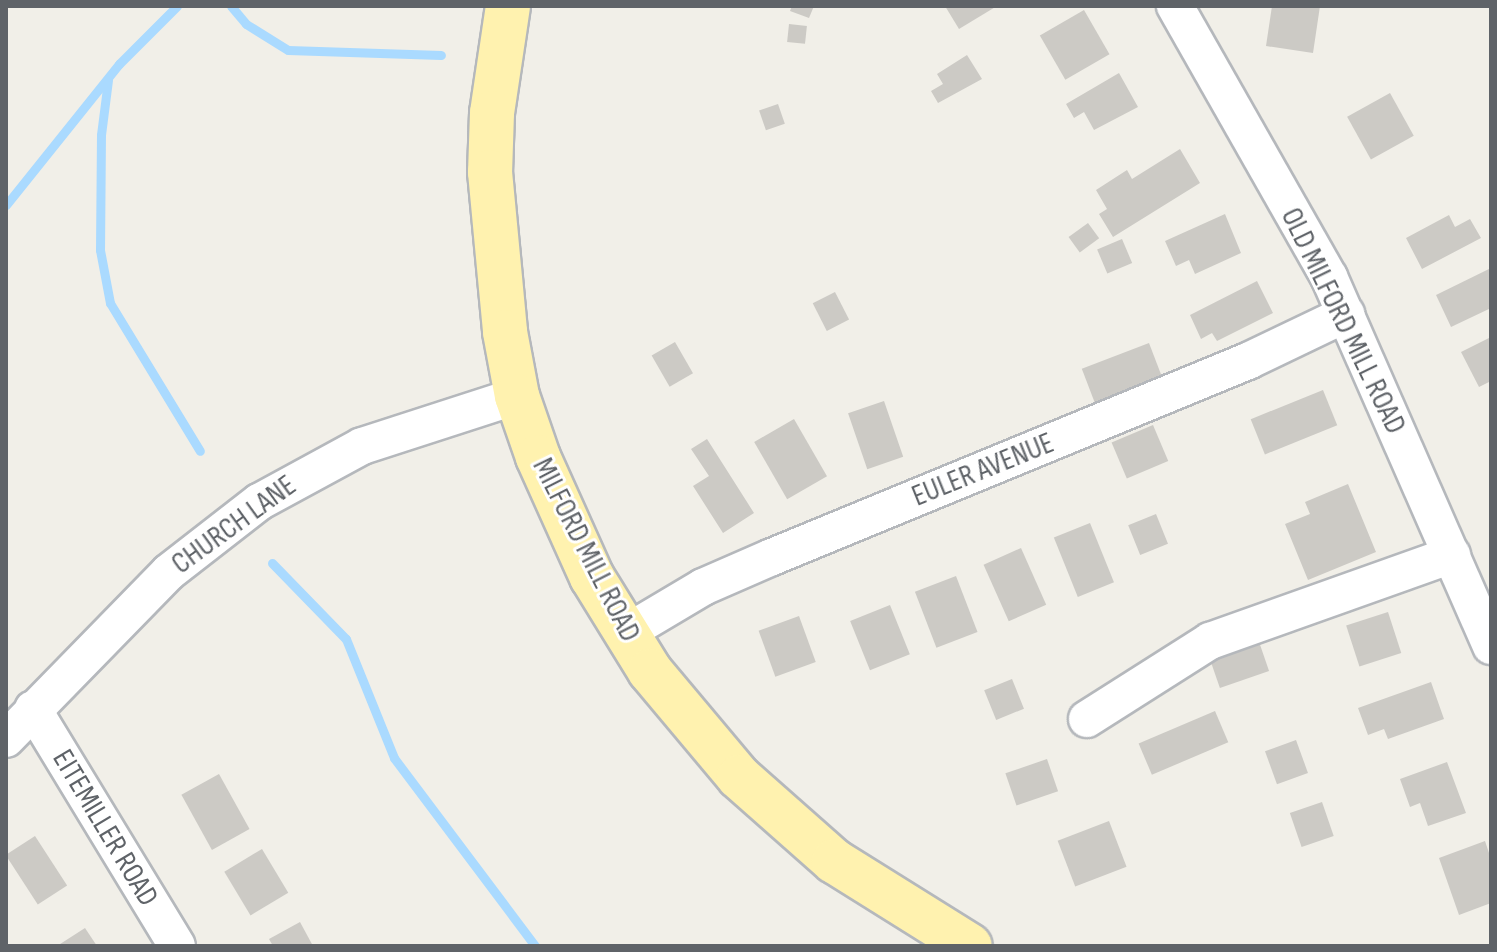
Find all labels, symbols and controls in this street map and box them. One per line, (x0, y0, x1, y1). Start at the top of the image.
street label: OLD MILFORD MILL ROAD (1273, 202, 1413, 440)
street label: EULER AVENUE (907, 425, 1059, 515)
street label: MILFORD MILL ROAD (524, 452, 648, 648)
street label: CHURCH LANE (165, 468, 303, 582)
street label: EITEMILLER ROAD (44, 743, 166, 913)

